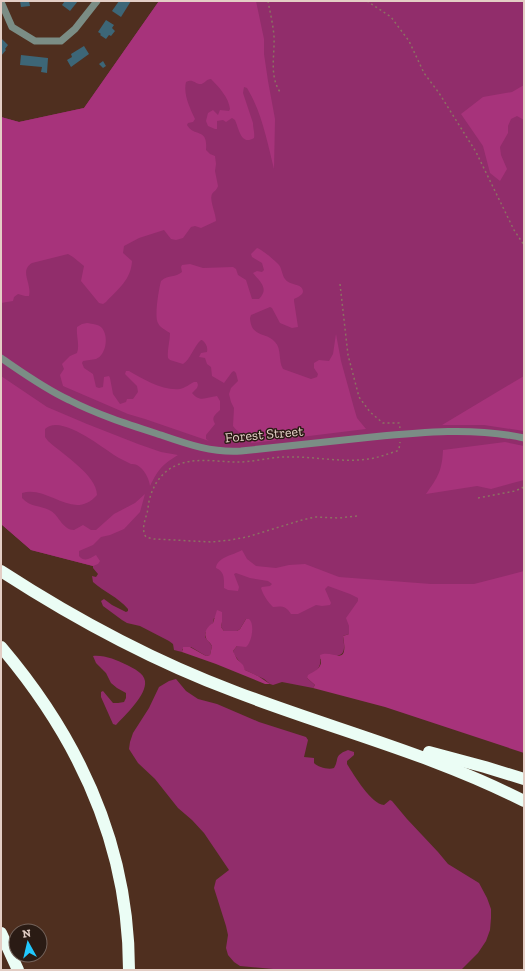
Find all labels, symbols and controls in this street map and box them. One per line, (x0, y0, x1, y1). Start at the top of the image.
street label: Forest Street (224, 423, 305, 446)
north arrow (8, 923, 48, 963)
text: N (22, 926, 32, 941)

